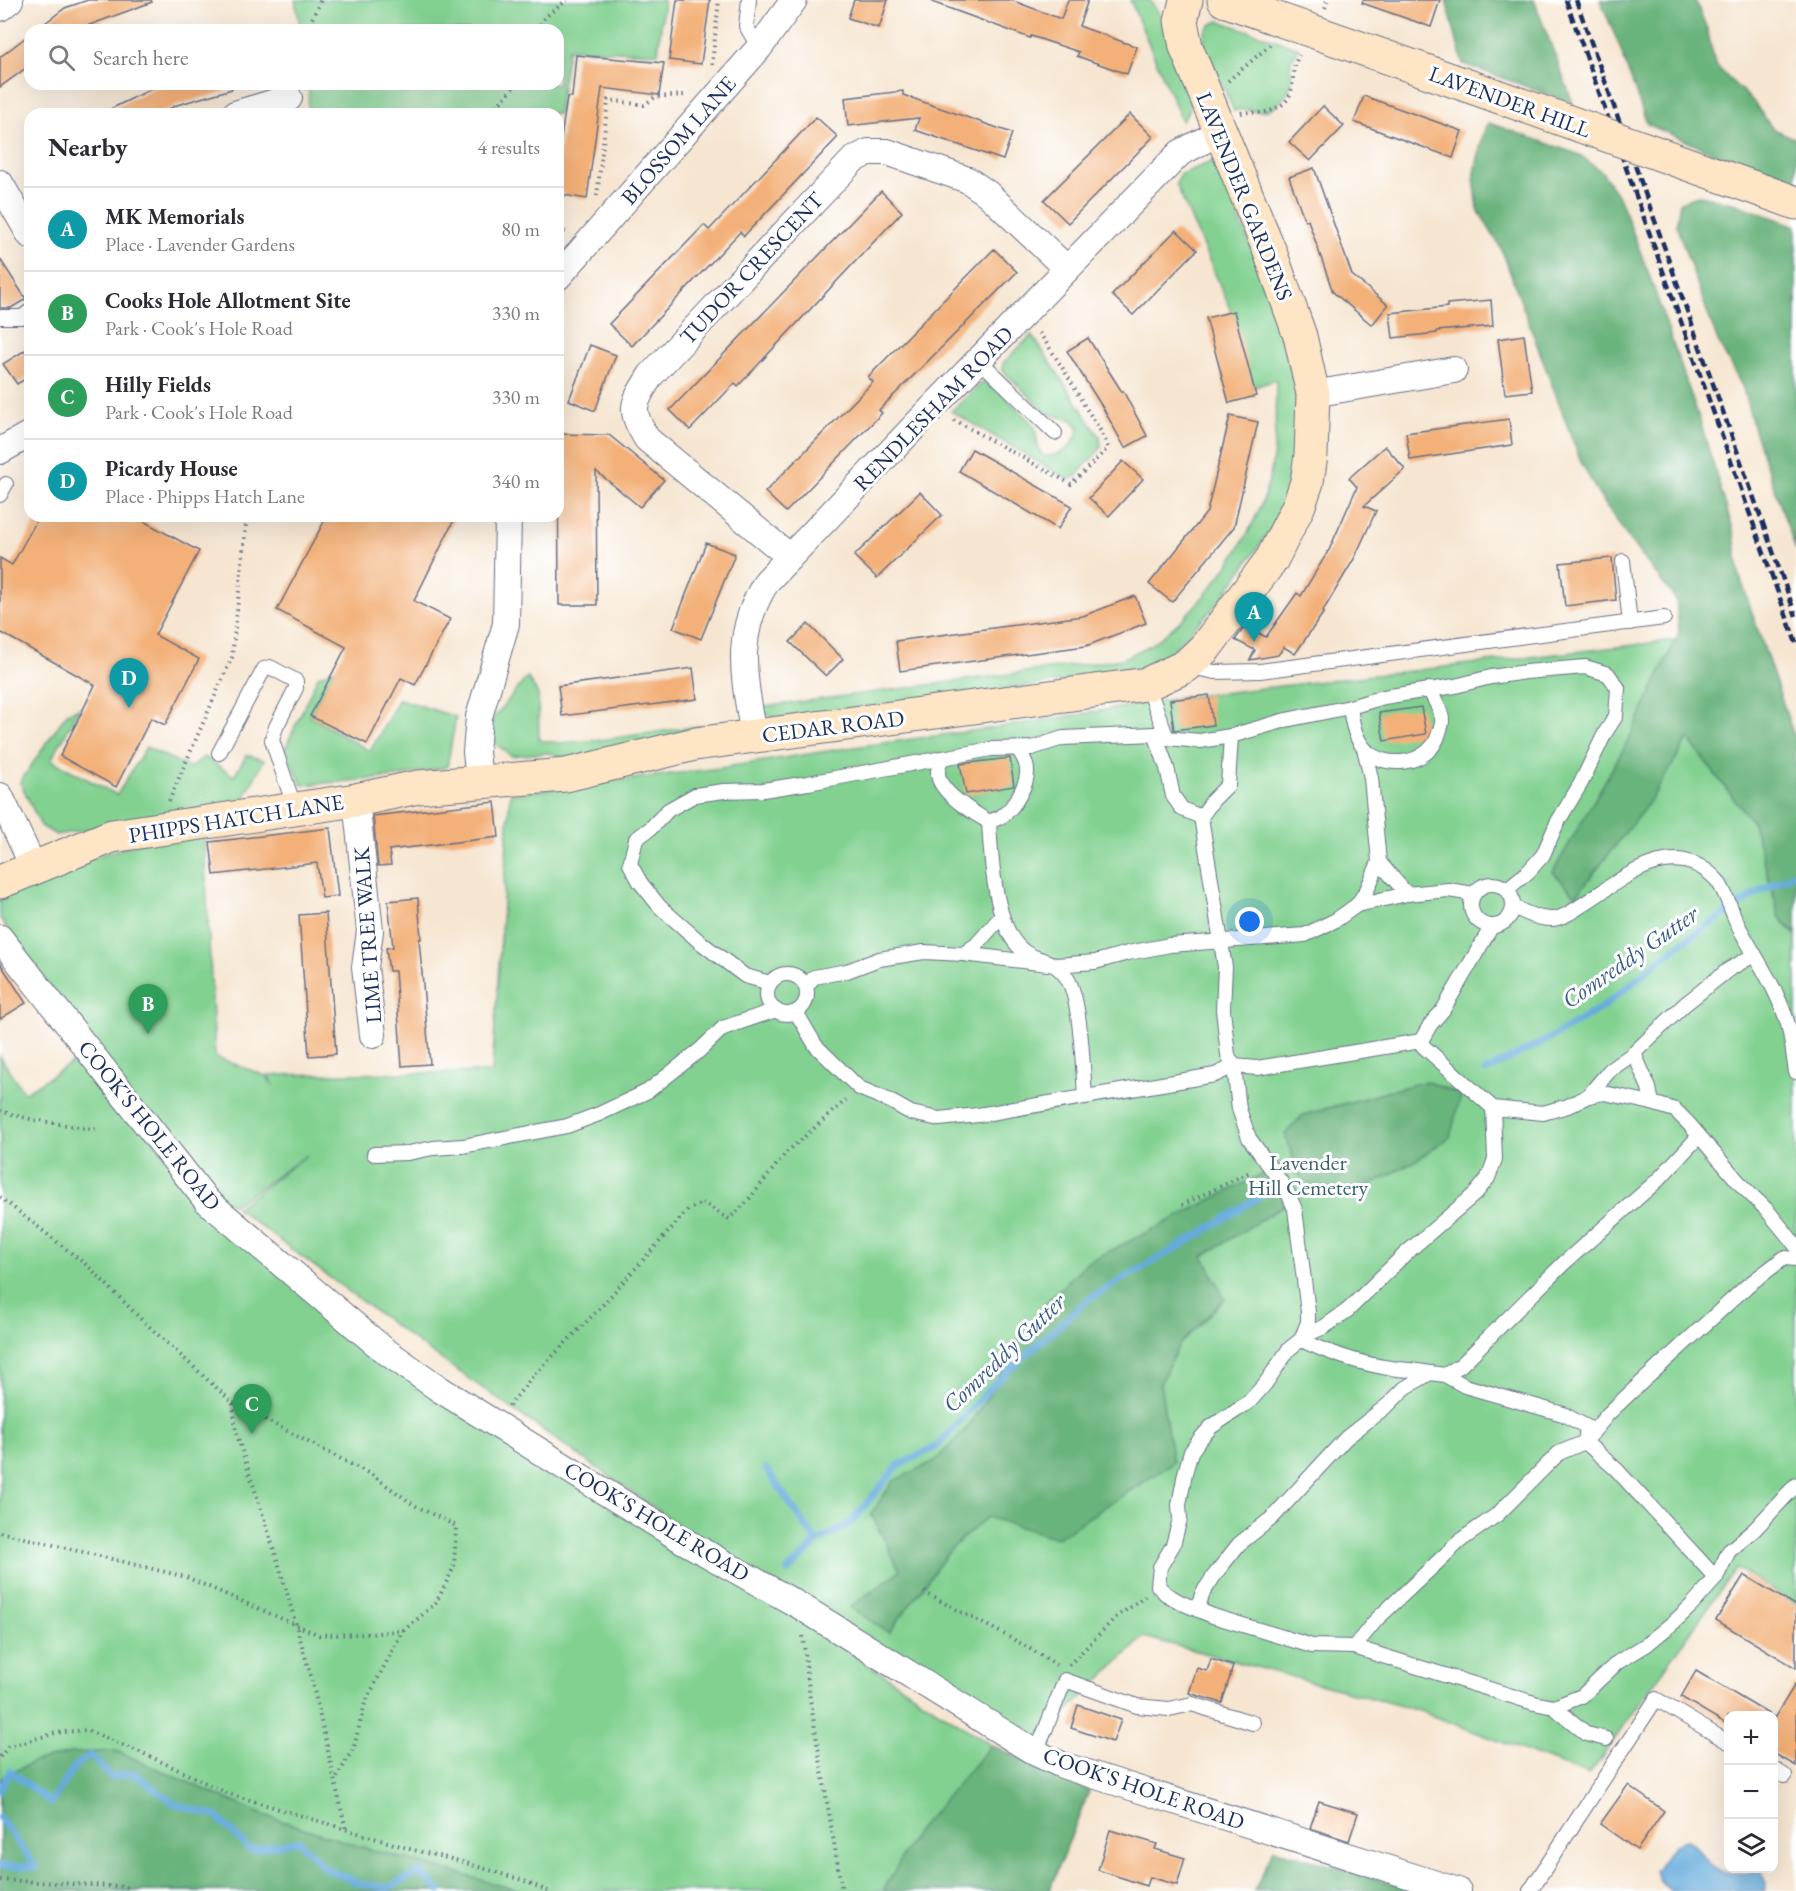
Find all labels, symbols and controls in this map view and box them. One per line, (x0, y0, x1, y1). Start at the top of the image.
search box (24, 24, 564, 90)
icon: search (45, 41, 78, 74)
text: Search here (93, 43, 188, 72)
street label: LAVENDER HILL (1425, 59, 1595, 144)
street label: BLOSSOM LANE (614, 70, 742, 211)
street label: LAVENDER GARDENS (1189, 88, 1300, 305)
text: Nearby (48, 130, 128, 164)
text: 4 results (477, 134, 540, 160)
street label: TUDOR CRESCENT (673, 186, 830, 351)
text: MK Memorials (105, 202, 244, 231)
text: A (60, 216, 75, 242)
text: 80 m (501, 216, 540, 242)
text: Place · Lavender Gardens (105, 231, 295, 257)
text: Cooks Hole Allotment Site (105, 286, 351, 315)
text: B (61, 300, 74, 326)
text: 330 m (492, 300, 540, 326)
text: Park · Cook's Hole Road (105, 315, 293, 341)
street label: RENDLESHAM ROAD (847, 320, 1020, 497)
text: Hilly Fields (105, 370, 211, 399)
text: C (60, 384, 75, 410)
text: 330 m (492, 384, 540, 410)
text: Park · Cook's Hole Road (105, 399, 293, 425)
text: Picardy House (105, 454, 238, 483)
text: D (60, 468, 75, 494)
text: 340 m (492, 468, 540, 494)
text: Place · Phipps Hatch Lane (105, 483, 305, 509)
pin: A (1234, 592, 1274, 642)
pin: D (110, 658, 148, 708)
street label: CEDAR ROAD (760, 703, 906, 750)
street label: PHIPPS HATCH LANE (126, 787, 346, 850)
street label: LIME TREE WALK (347, 845, 388, 1024)
water label: Comreddy Gutter (1556, 897, 1705, 1015)
your location (1235, 907, 1264, 936)
pin: B (128, 984, 168, 1034)
street label: COOK'S HOLE ROAD (72, 1034, 227, 1216)
park label: Lavender Hill Cemetery (1248, 1148, 1369, 1202)
water label: Comreddy Gutter (936, 1285, 1073, 1419)
pin: C (232, 1384, 272, 1434)
street label: COOK'S HOLE ROAD (559, 1455, 755, 1588)
map controls (1724, 1711, 1778, 1873)
button: + (1724, 1711, 1778, 1765)
street label: COOK'S HOLE ROAD (1039, 1740, 1248, 1837)
button: − (1724, 1765, 1778, 1819)
button: layers (1724, 1819, 1778, 1873)

